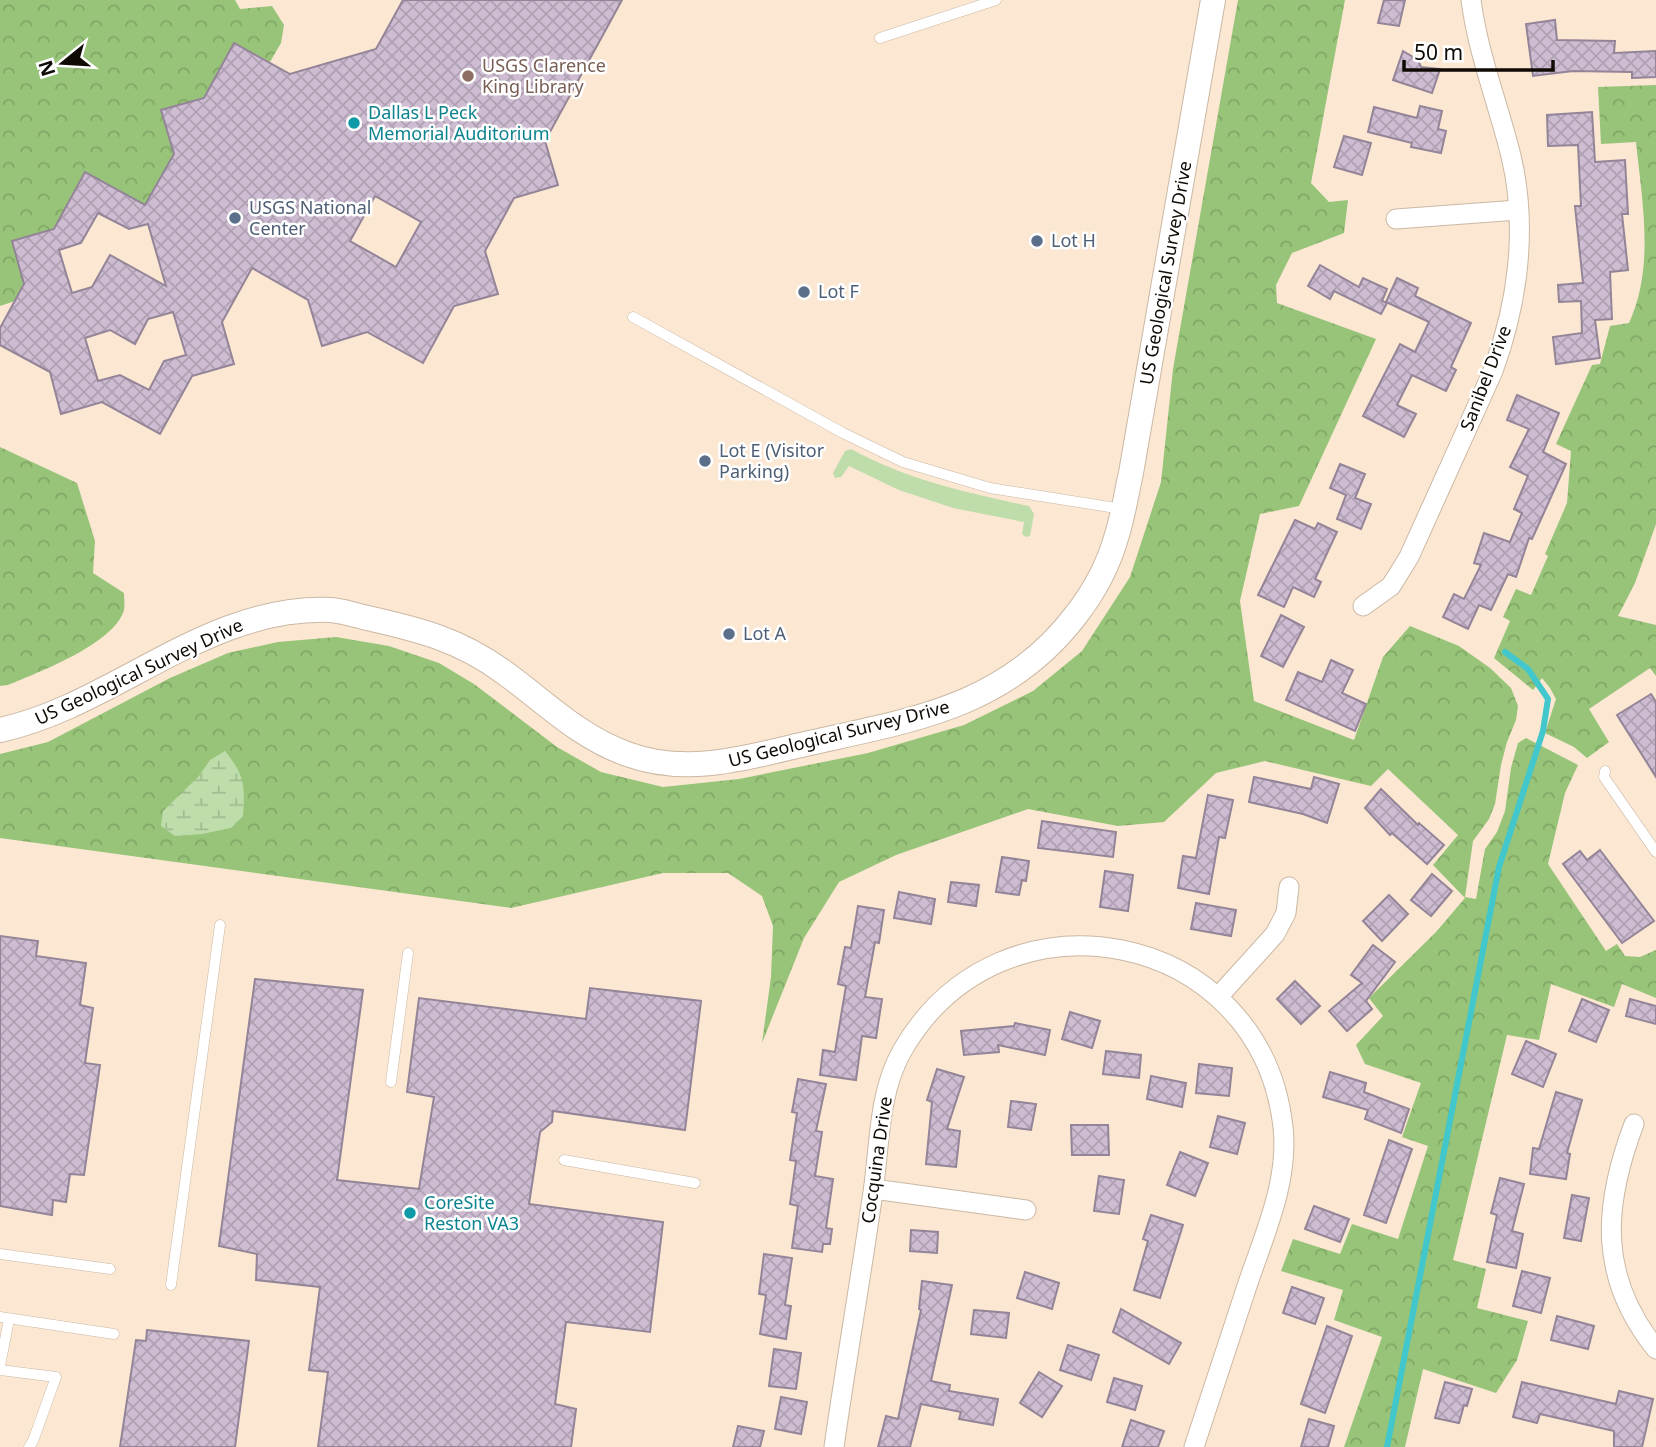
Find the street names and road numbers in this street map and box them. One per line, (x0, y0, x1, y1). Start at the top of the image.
street label: US Geological Survey Drive (1133, 159, 1197, 387)
street label: Sanibel Drive (1454, 322, 1516, 434)
street label: US Geological Survey Drive (31, 612, 246, 730)
street label: US Geological Survey Drive (726, 694, 952, 772)
street label: Cocquina Drive (855, 1095, 897, 1225)

